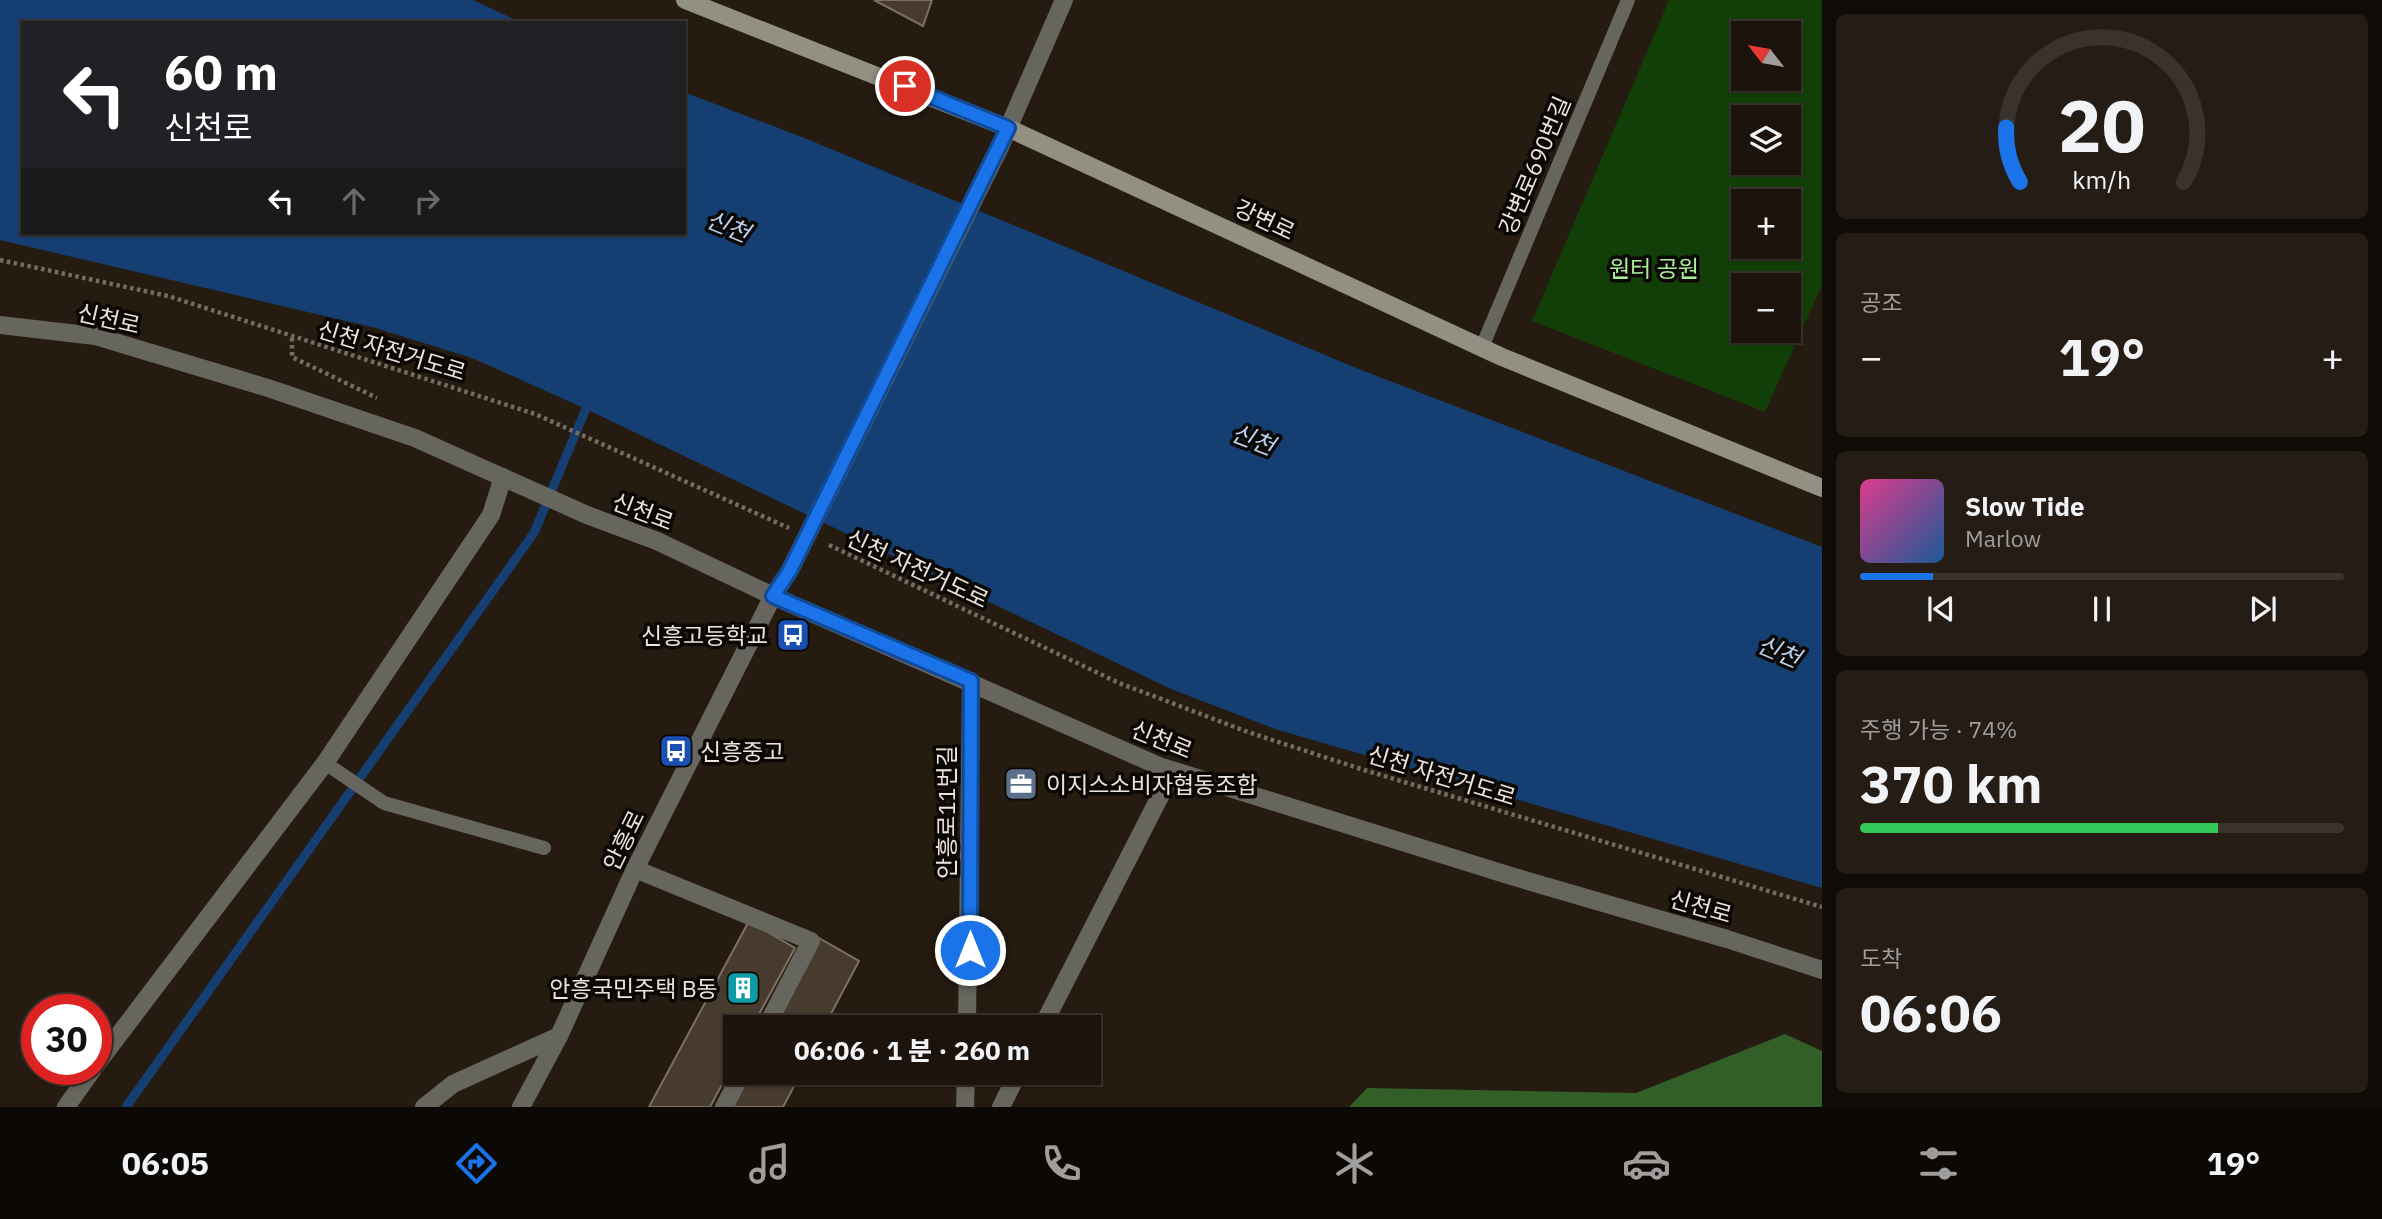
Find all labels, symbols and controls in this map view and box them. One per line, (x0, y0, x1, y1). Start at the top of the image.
north arrow (1731, 21, 1801, 91)
map controls (1731, 21, 1801, 343)
text: 60 m (164, 40, 278, 103)
icon: left (49, 49, 140, 140)
pin (875, 56, 935, 116)
icon: arrive (886, 67, 924, 105)
text: 20 (2058, 78, 2146, 173)
street label: 강변로690번길 (1491, 91, 1577, 239)
button: layers (1731, 105, 1801, 175)
text: 신천로 (164, 106, 252, 148)
text: km/h (2073, 163, 2131, 196)
icon: left (262, 182, 300, 220)
icon: ahead (335, 182, 373, 220)
icon: right (408, 182, 446, 220)
button: + (1731, 189, 1801, 259)
street label: 강변로 (1230, 192, 1300, 246)
water label: 신천 (702, 203, 757, 250)
park label: 원터 공원 (1609, 253, 1699, 283)
button: − (1731, 273, 1801, 343)
text: 공조 (1860, 287, 1902, 317)
street label: 신천로 (75, 296, 143, 340)
street label: 신천 자전거도로 (314, 313, 470, 387)
text: 19° (2059, 323, 2145, 390)
text: − (1860, 332, 1883, 381)
text: + (2321, 332, 2344, 381)
water label: 신천 (1227, 416, 1282, 463)
street label: 신천로 (608, 486, 678, 536)
text: Slow Tide (1965, 489, 2085, 523)
street label: 신천 자전거도로 (842, 522, 994, 614)
text: Marlow (1965, 523, 2041, 553)
icon: previous (1922, 590, 1960, 628)
icon: pause (2083, 590, 2121, 628)
icon: next (2244, 590, 2282, 628)
bus stop icon: 신흥고등학교 (774, 616, 812, 654)
place label: 신흥고등학교 (641, 620, 768, 650)
water label: 신천 (1752, 628, 1808, 675)
street label: 신천로 (1127, 713, 1197, 765)
text: 주행 가능 · 74% (1860, 714, 2017, 744)
bus stop icon: 신흥중고 (657, 732, 695, 770)
place label: 신흥중고 (700, 736, 785, 766)
street label: 신천 자전거도로 (1364, 738, 1520, 812)
street label: 안흥로11번길 (931, 745, 961, 879)
text: 370 km (1860, 750, 2042, 817)
office icon: 이지스소비자협동조합 (1002, 765, 1040, 803)
place label: 이지스소비자협동조합 (1046, 769, 1258, 799)
street label: 안흥로 (596, 805, 650, 875)
street label: 신천로 (1666, 883, 1736, 929)
position arrow (933, 913, 1007, 987)
text: 도착 (1860, 943, 1902, 973)
building icon: 안흥국민주택 B동 (724, 969, 762, 1007)
place label: 안흥국민주택 B동 (549, 973, 718, 1003)
text: 06:06 (1860, 979, 2002, 1046)
speed limit sign: 30 (21, 994, 112, 1085)
text: 06:06 · 1 분 · 260 m (794, 1033, 1030, 1067)
icon: directions (452, 1139, 501, 1188)
icon: music (745, 1139, 794, 1188)
icon: phone (1037, 1139, 1086, 1188)
icon: climate (1330, 1139, 1379, 1188)
icon: car (1622, 1139, 1671, 1188)
icon: filters (1914, 1139, 1963, 1188)
text: 06:05 (122, 1142, 209, 1184)
text: 19° (2207, 1142, 2260, 1184)

